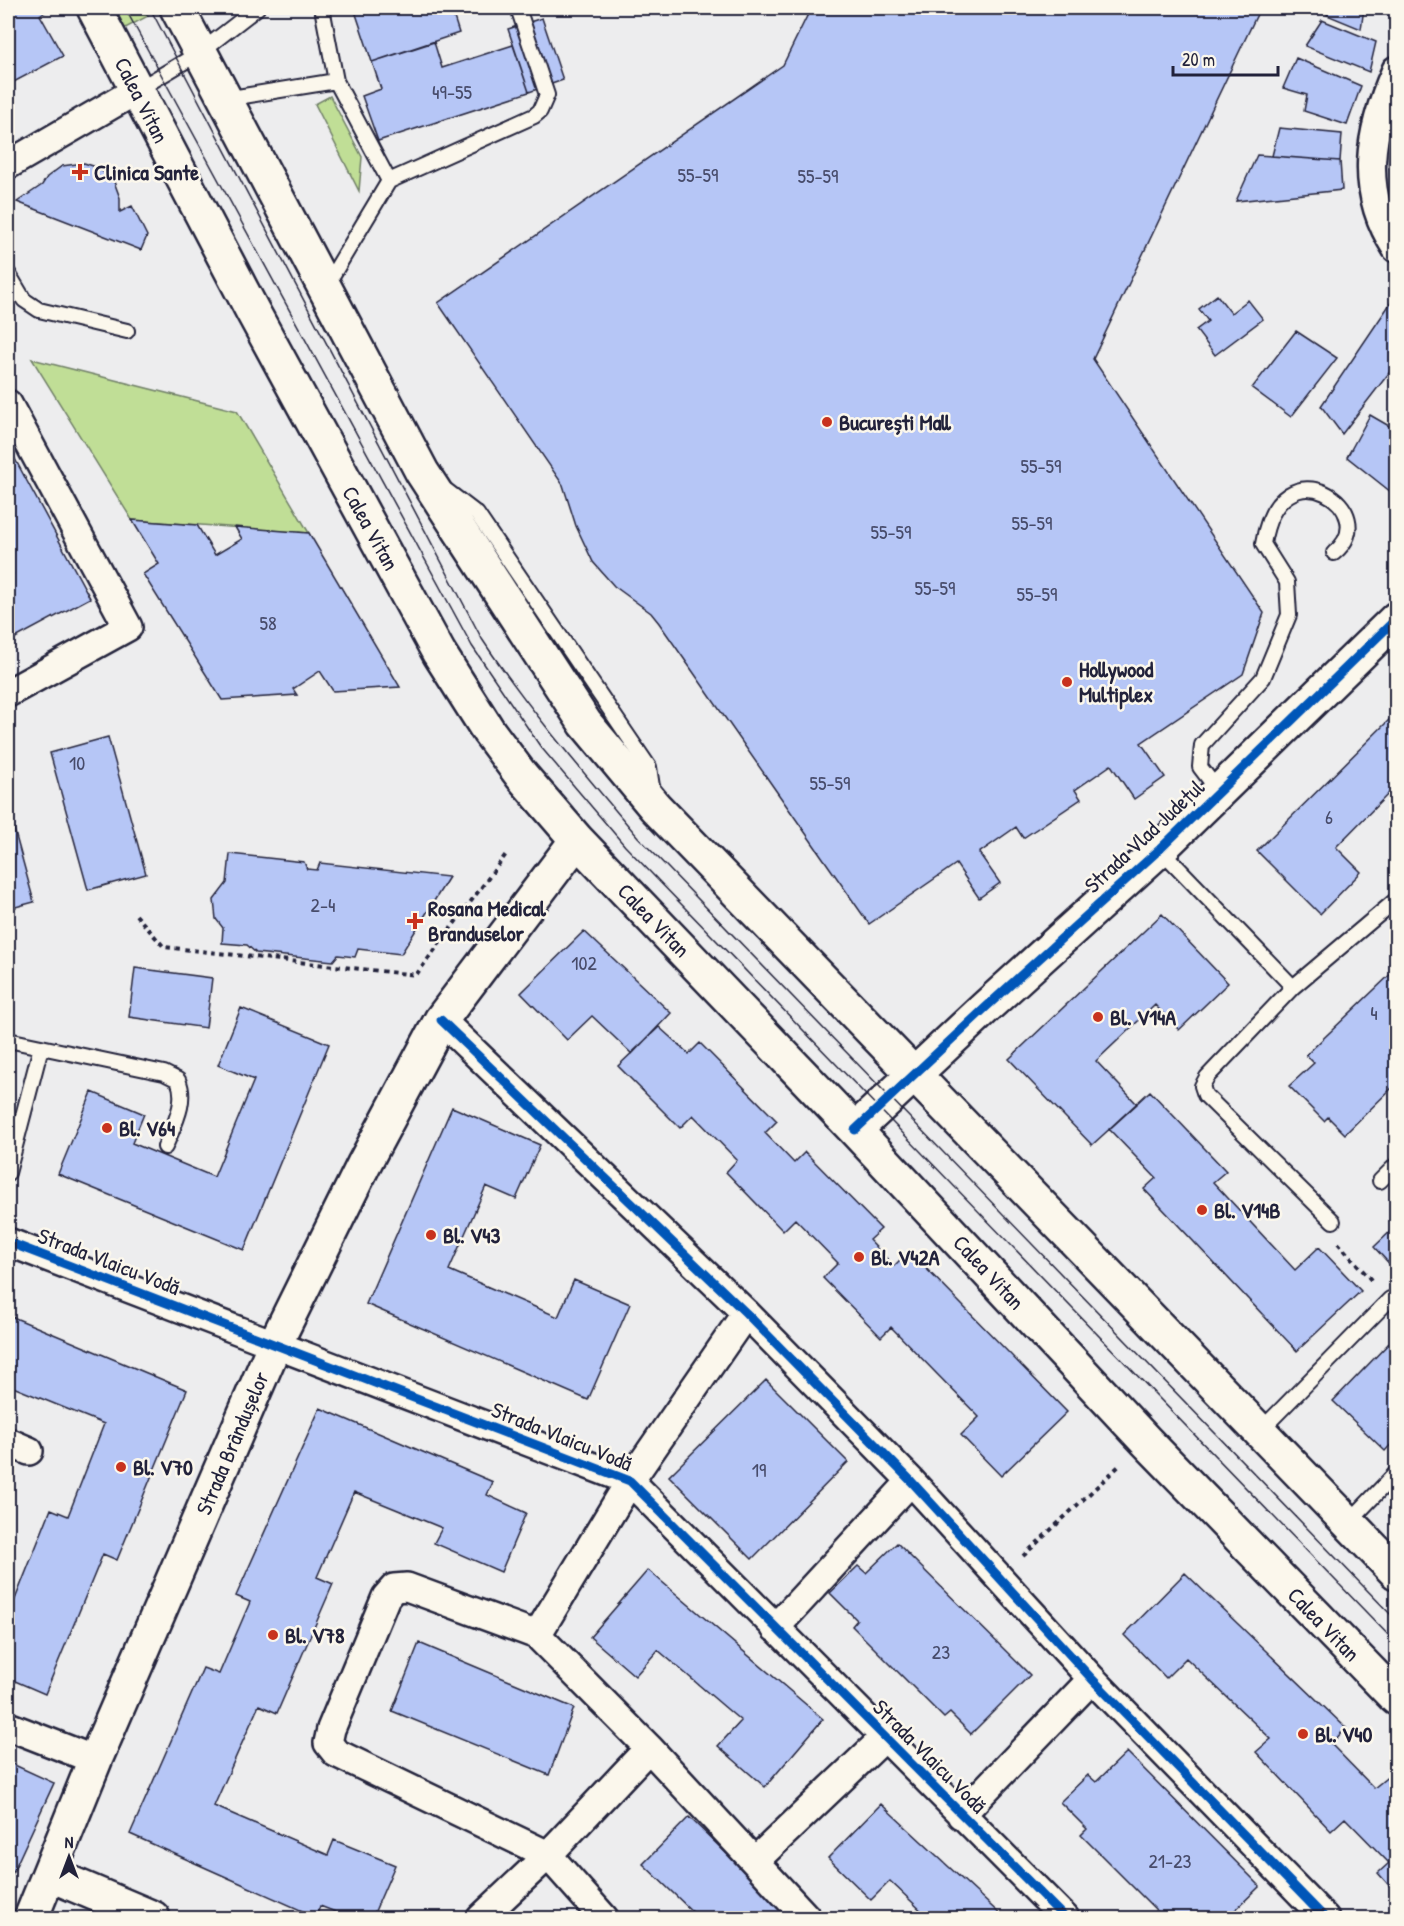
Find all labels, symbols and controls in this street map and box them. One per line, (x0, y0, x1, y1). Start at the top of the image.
scale bar (1173, 39, 1278, 77)
text: 20 m (1182, 47, 1215, 72)
street label: Calea Vitan (108, 52, 176, 148)
house number: 49-55 (432, 78, 472, 105)
place label: Clinica Sante (94, 157, 199, 187)
house number: 55-59 (678, 161, 718, 188)
house number: 55-59 (798, 162, 838, 189)
marker: Clinica Sante (71, 163, 89, 181)
place label: București Mall (839, 407, 951, 437)
marker: București Mall (820, 415, 834, 429)
house number: 55-59 (1021, 452, 1061, 479)
street label: Calea Vitan (335, 480, 407, 576)
house number: 55-59 (1012, 509, 1052, 536)
house number: 55-59 (871, 518, 911, 545)
house number: 55-59 (915, 574, 955, 601)
house number: 55-59 (1017, 580, 1057, 607)
house number: 58 (259, 609, 277, 636)
place label: Hollywood Multiplex (1079, 654, 1154, 710)
marker: Hollywood Multiplex (1060, 675, 1074, 689)
house number: 10 (69, 749, 85, 776)
house number: 55-59 (810, 769, 850, 796)
street label: Strada Vlad Județul (1077, 772, 1211, 899)
house number: 6 (1325, 803, 1333, 830)
street label: Calea Vitan (611, 876, 697, 964)
house number: 2-4 (311, 891, 335, 918)
place label: Rosana Medical Branduselor (428, 893, 547, 948)
marker: Rosana Medical Branduselor (406, 912, 424, 930)
house number: 102 (571, 949, 597, 976)
house number: 4 (1370, 999, 1378, 1026)
place label: Bl. V14A (1110, 1002, 1176, 1032)
marker: Bl. V14A (1091, 1010, 1105, 1024)
place label: Bl. V64 (119, 1113, 175, 1143)
marker: Bl. V64 (100, 1121, 114, 1135)
place label: Bl. V14B (1214, 1195, 1281, 1225)
marker: Bl. V14B (1195, 1203, 1209, 1217)
street label: Strada Vlaicu Vodă (34, 1220, 185, 1302)
place label: Bl. V43 (443, 1220, 500, 1250)
marker: Bl. V43 (424, 1228, 438, 1242)
street label: Calea Vitan (947, 1228, 1031, 1316)
place label: Bl. V42A (871, 1242, 940, 1272)
marker: Bl. V42A (852, 1250, 866, 1264)
street label: Strada Brândușelor (188, 1366, 276, 1519)
street label: Strada Vlaicu Vodă (487, 1394, 637, 1478)
place label: Bl. V70 (133, 1452, 193, 1482)
house number: 19 (752, 1456, 766, 1483)
marker: Bl. V70 (114, 1460, 128, 1474)
street label: Calea Vitan (1281, 1580, 1367, 1668)
place label: Bl. V78 (285, 1620, 345, 1650)
marker: Bl. V78 (266, 1628, 280, 1642)
house number: 23 (932, 1638, 950, 1665)
street label: Strada Vlaicu Vodă (866, 1692, 994, 1820)
place label: Bl. V40 (1315, 1719, 1372, 1749)
marker: Bl. V40 (1296, 1727, 1310, 1741)
north arrow (39, 1827, 99, 1887)
text: N (65, 1831, 74, 1853)
house number: 21-23 (1148, 1847, 1192, 1874)

